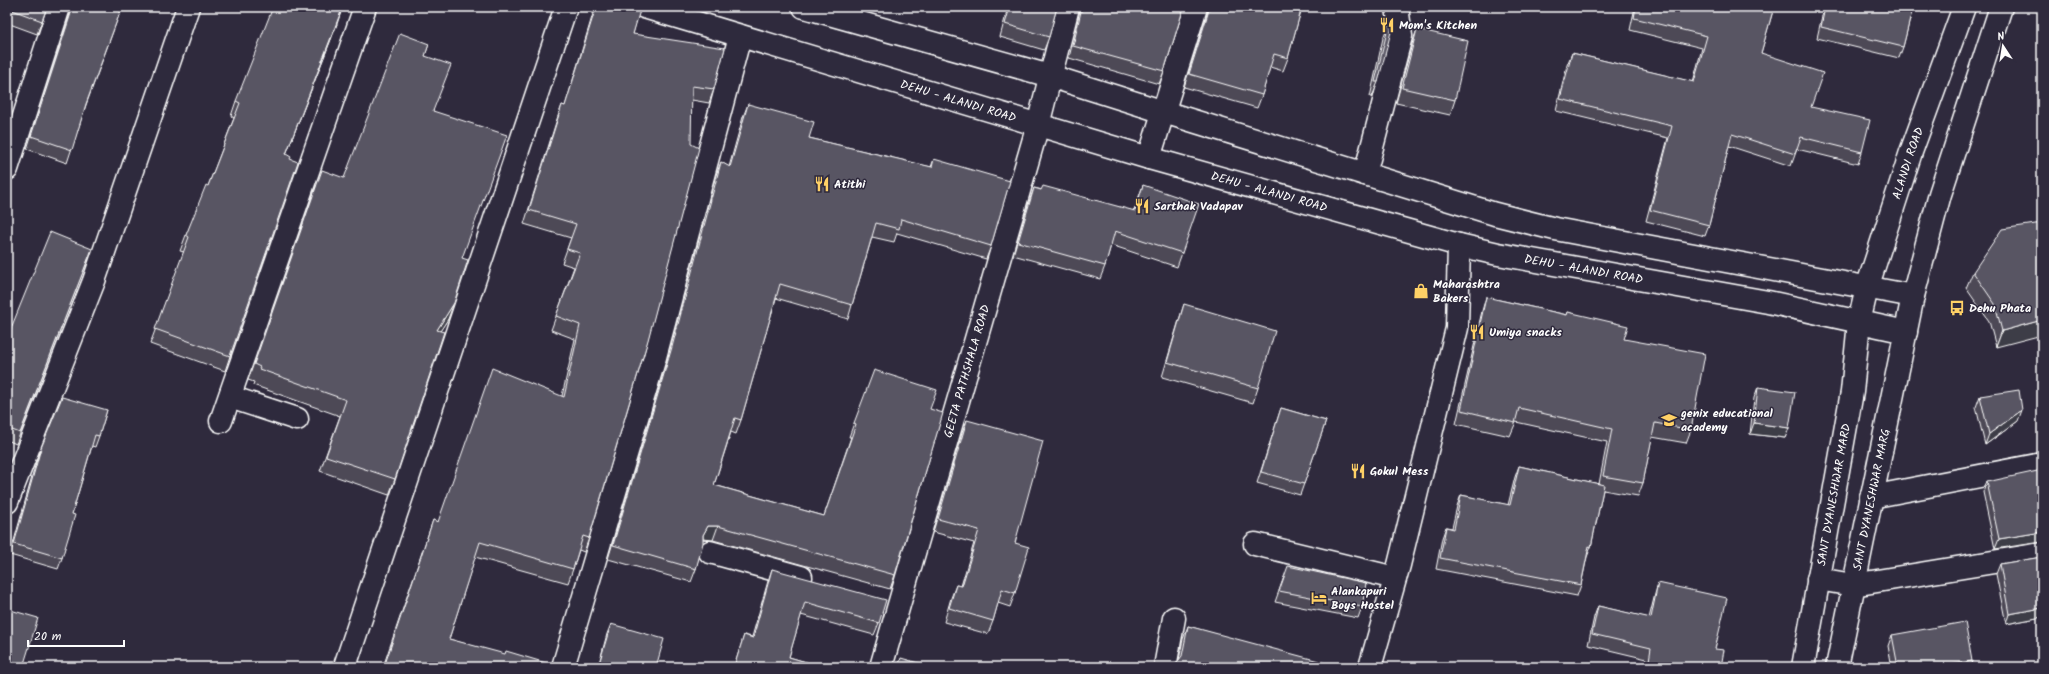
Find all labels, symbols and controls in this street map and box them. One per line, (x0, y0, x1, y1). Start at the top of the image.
restaurant icon: Mom's Kitchen (1378, 16, 1396, 34)
place label: Mom's Kitchen (1399, 16, 1477, 35)
north arrow (1983, 26, 2023, 66)
text: N (1996, 28, 2006, 47)
street label: DEHU - ALANDI ROAD (898, 75, 1019, 127)
street label: ALANDI ROAD (1887, 124, 1929, 202)
street label: DEHU - ALANDI ROAD (1209, 166, 1330, 217)
restaurant icon: Atithi (813, 175, 831, 193)
place label: Atithi (834, 175, 866, 194)
restaurant icon: Sarthak Vadapav (1133, 197, 1151, 215)
place label: Sarthak Vadapav (1154, 197, 1244, 216)
street label: DEHU - ALANDI ROAD (1523, 249, 1645, 289)
place label: Maharashtra Bakers (1433, 275, 1500, 308)
shop icon: Maharashtra Bakers (1412, 282, 1430, 300)
bus stop icon: Dehu Phata (1948, 299, 1966, 317)
place label: Dehu Phata (1969, 299, 2031, 318)
street label: GEETA PATHSHALA ROAD (938, 302, 995, 440)
restaurant icon: Umiya snacks (1468, 323, 1486, 341)
place label: Umiya snacks (1489, 323, 1562, 342)
place label: genix educational academy (1680, 404, 1774, 437)
school or university icon: genix educational academy (1660, 411, 1678, 429)
street label: SANT DYANESHWAR MARD (1812, 422, 1856, 568)
street label: SANT DYANESHWAR MARG (1848, 427, 1895, 572)
restaurant icon: Gokul Mess (1349, 462, 1367, 480)
place label: Gokul Mess (1370, 462, 1429, 481)
place label: Alankapuri Boys Hostel (1331, 582, 1395, 615)
hotel icon: Alankapuri Boys Hostel (1310, 589, 1328, 607)
scale bar (28, 622, 124, 648)
text: 20 m (34, 627, 62, 646)

